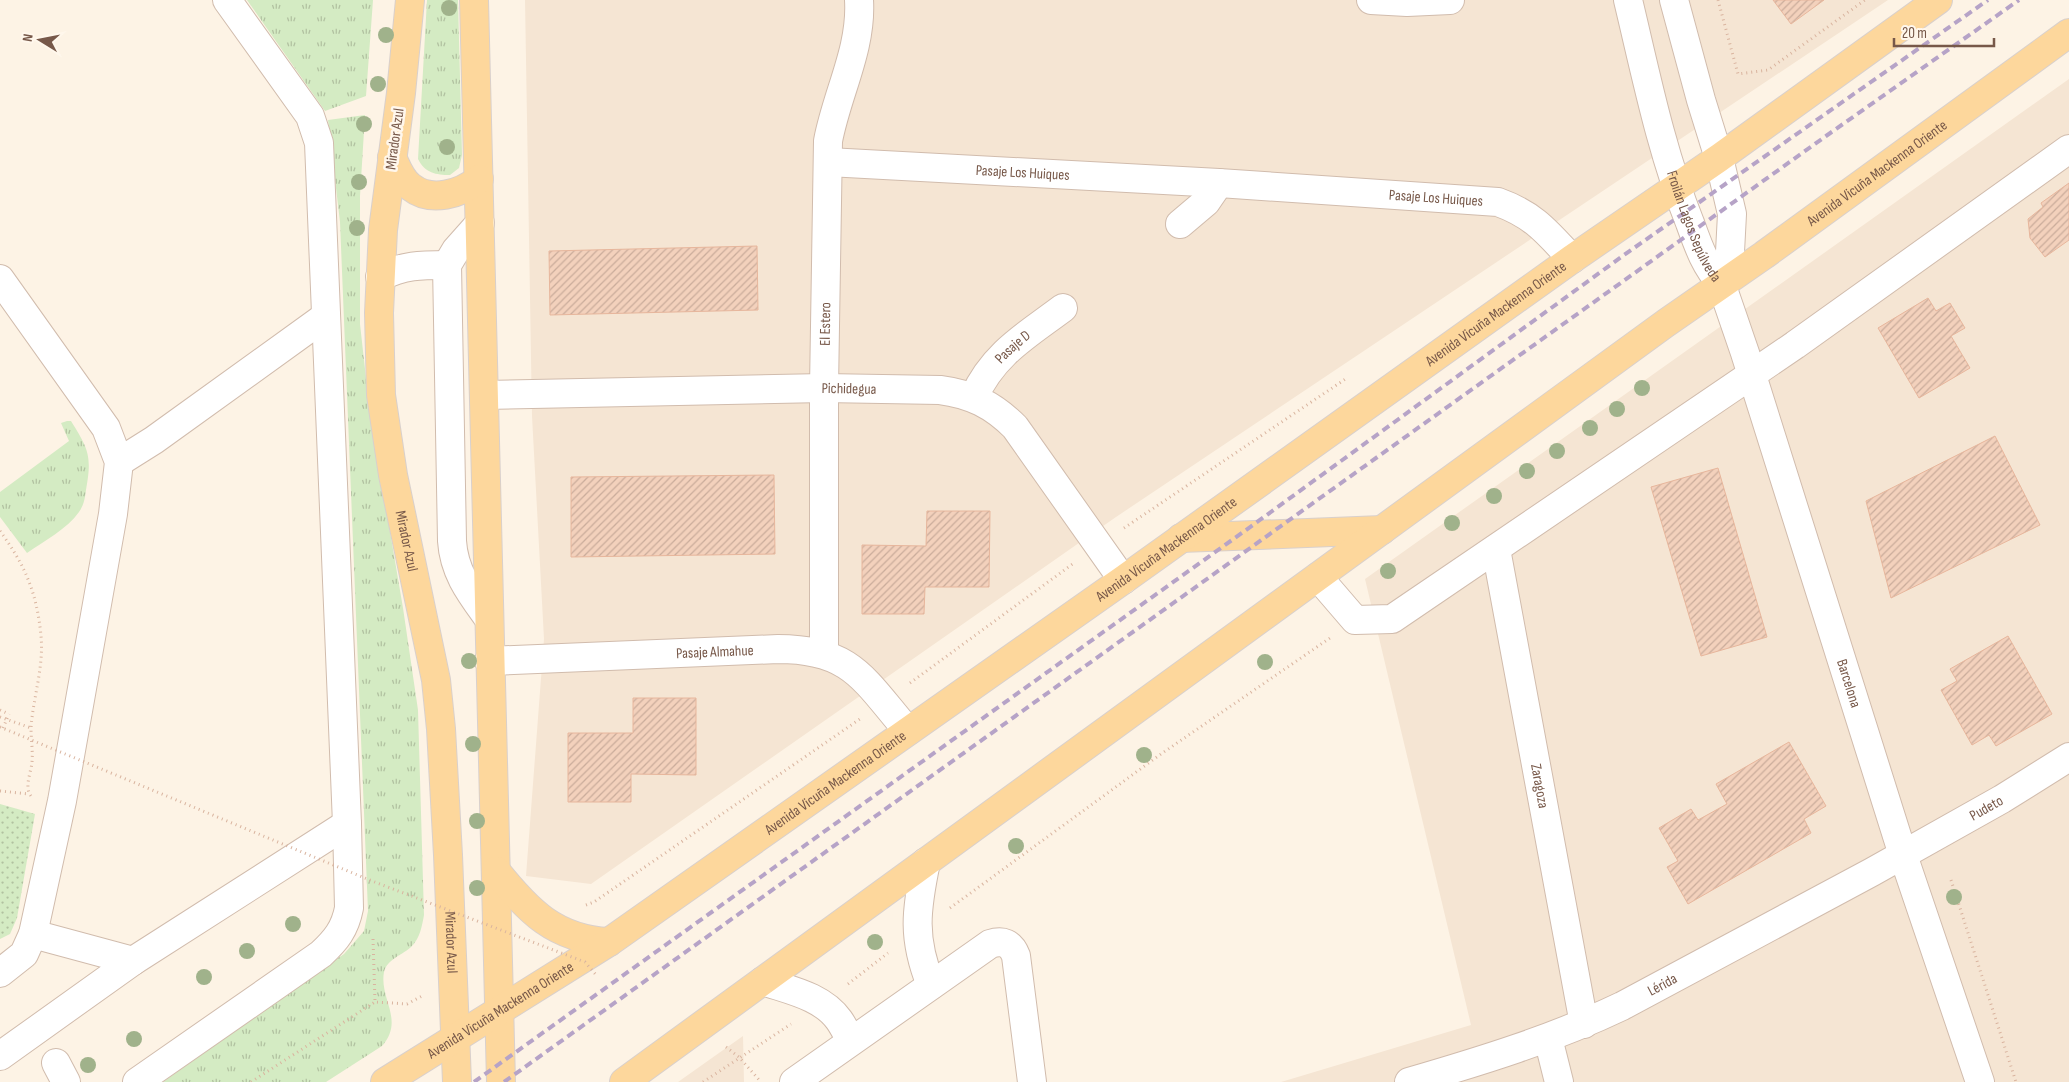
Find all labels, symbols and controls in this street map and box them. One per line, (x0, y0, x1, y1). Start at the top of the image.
north arrow (15, 15, 65, 65)
scale bar (1894, 15, 1994, 47)
text: 20 m (1902, 24, 1927, 43)
text: N (19, 33, 37, 43)
street label: Mirador Azul (381, 107, 409, 171)
street label: Avenida Vicuña Mackenna Oriente (1802, 115, 1951, 231)
street label: Pasaje Los Huiques (975, 160, 1070, 184)
street label: Froilán Lagos Sepúlveda (1662, 168, 1726, 286)
street label: Pasaje Los Huiques (1388, 185, 1484, 210)
street label: Avenida Vicuña Mackenna Oriente (1421, 257, 1570, 371)
street label: El Estero (815, 302, 835, 346)
street label: Pasaje D (991, 326, 1034, 367)
street label: Pichidegua (821, 378, 877, 398)
street label: Avenida Vicuña Mackenna Oriente (1091, 492, 1240, 606)
street label: Mirador Azul (391, 509, 422, 573)
street label: Pasaje Almahue (676, 641, 754, 663)
street label: Barcelona (1832, 657, 1866, 710)
street label: Avenida Vicuña Mackenna Oriente (760, 726, 910, 840)
street label: Zaragoza (1526, 762, 1553, 810)
street label: Pudeto (1966, 791, 2006, 825)
street label: Mirador Azul (441, 911, 462, 974)
street label: Avenida Vicuña Mackenna Oriente (423, 957, 577, 1063)
street label: Lérida (1644, 969, 1680, 1000)

